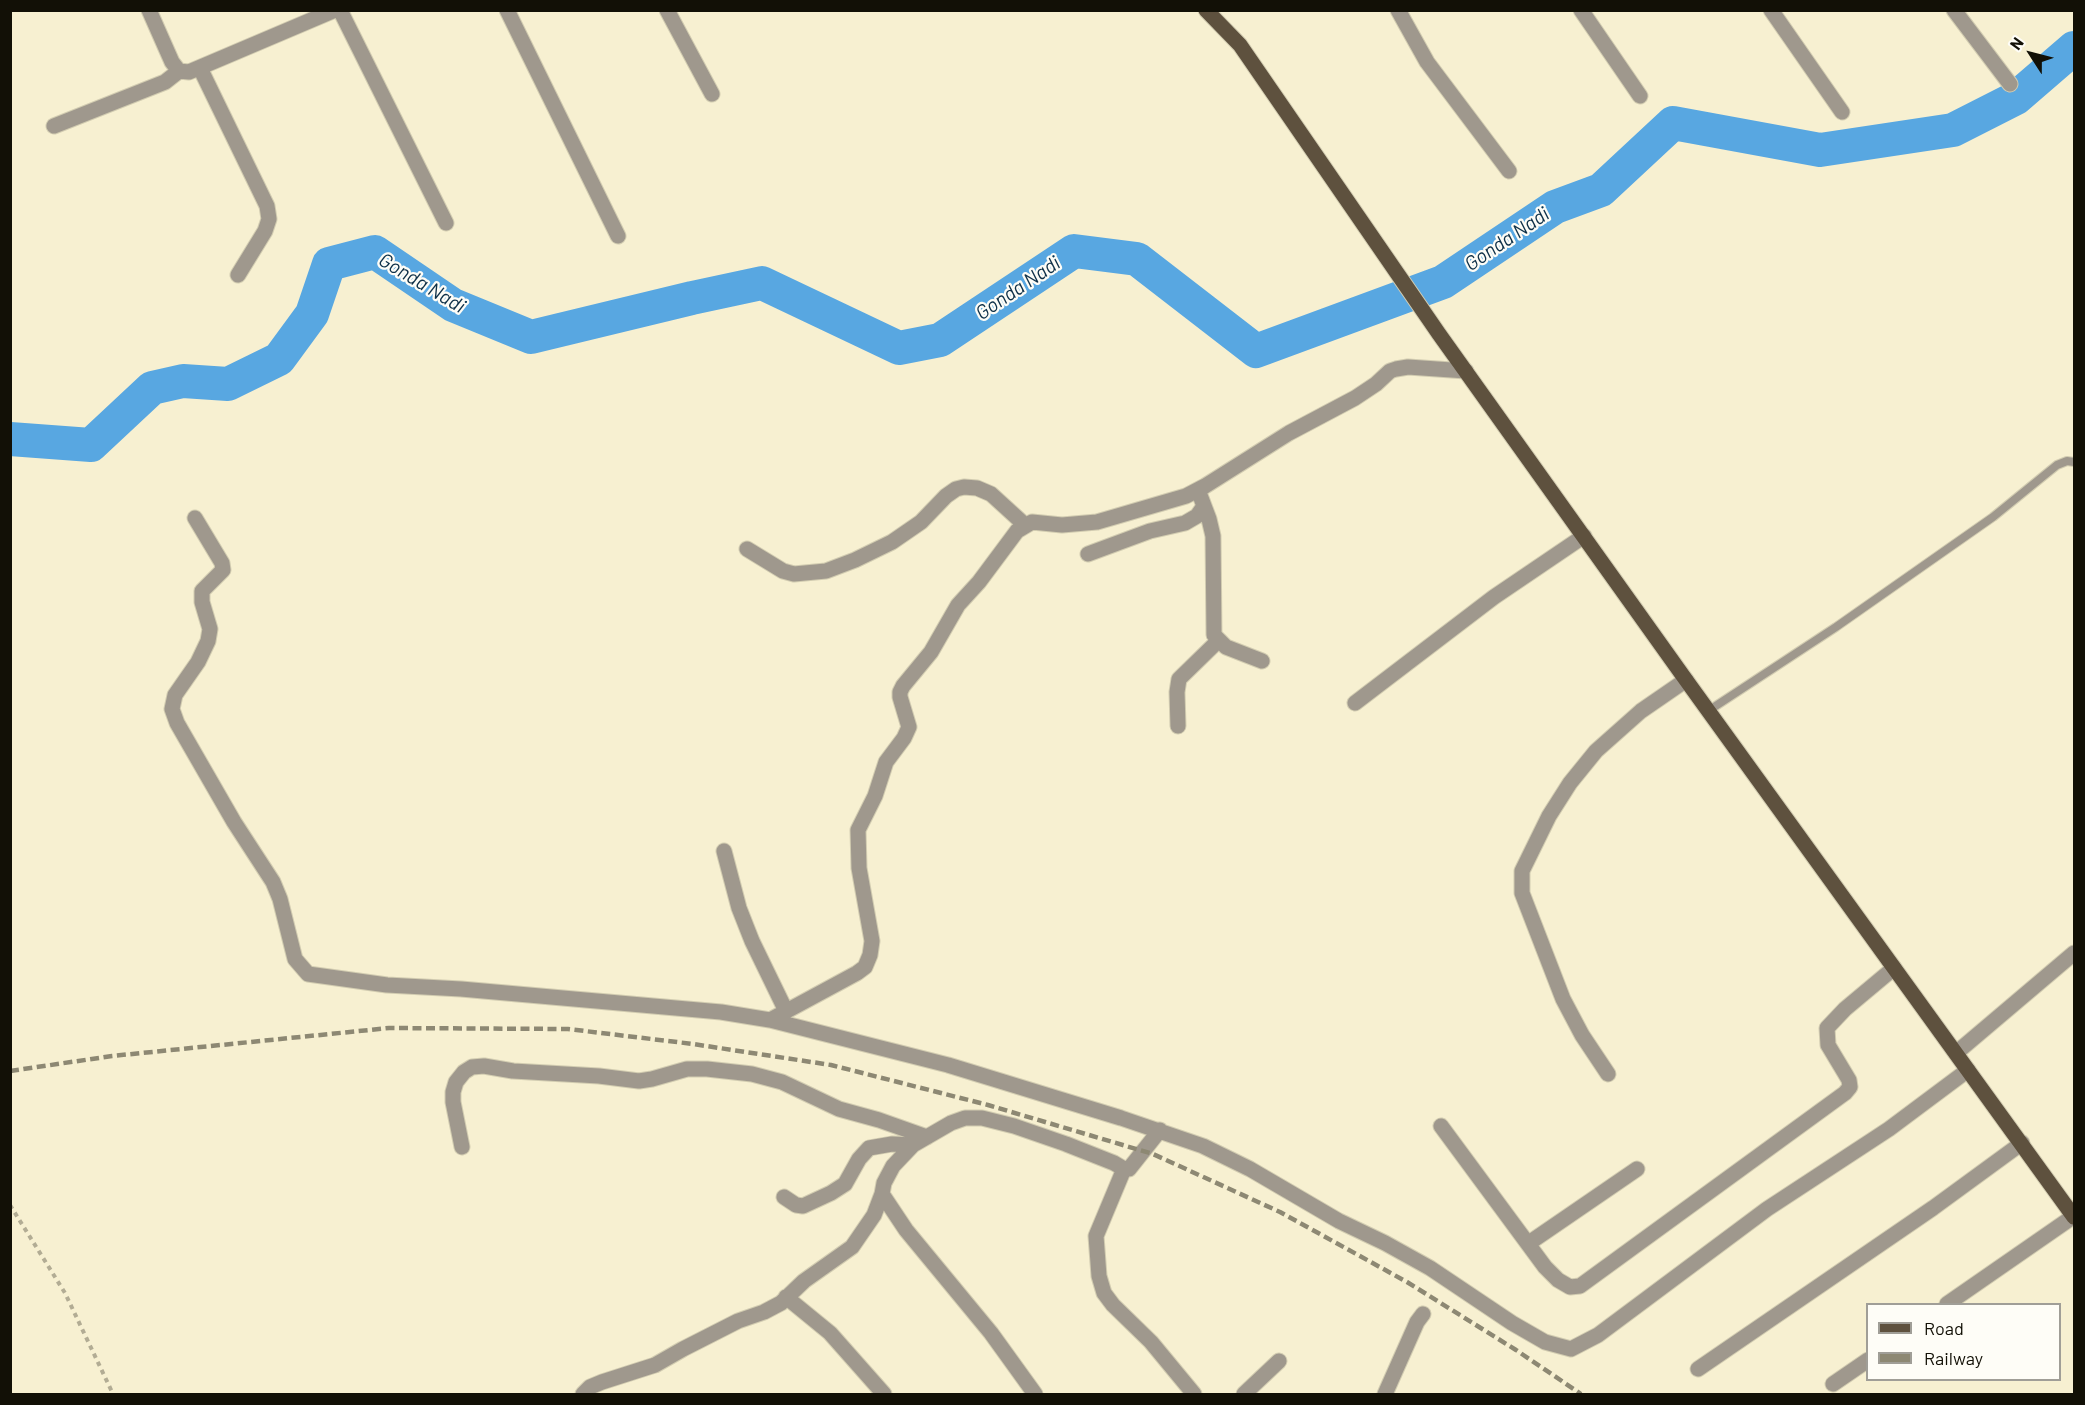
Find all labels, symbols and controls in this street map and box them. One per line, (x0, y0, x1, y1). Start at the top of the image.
north arrow (2001, 24, 2061, 84)
text: N (2005, 33, 2027, 53)
water label: Gonda Nadi (1460, 202, 1554, 276)
water label: Gonda Nadi (374, 248, 470, 318)
water label: Gonda Nadi (971, 251, 1065, 325)
legend (1866, 1303, 2061, 1381)
text: Road (1924, 1317, 1964, 1339)
text: Railway (1924, 1347, 1983, 1369)

